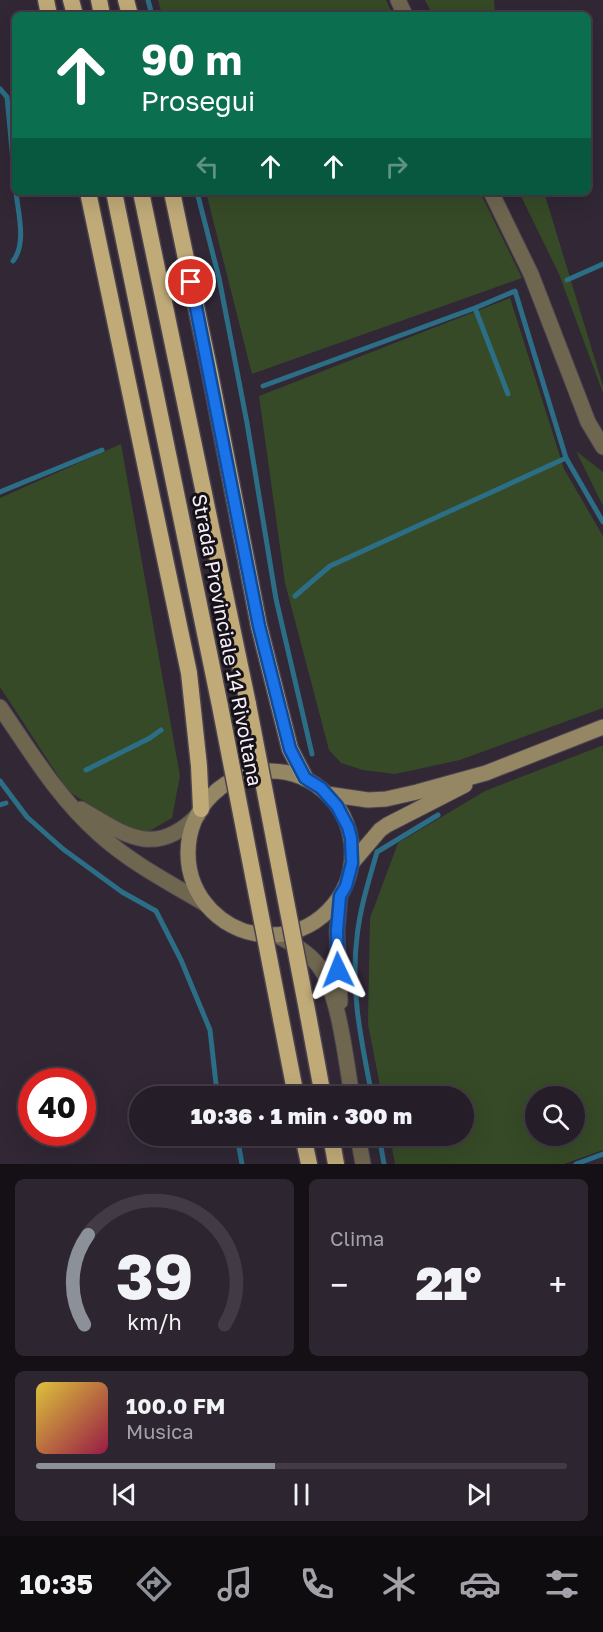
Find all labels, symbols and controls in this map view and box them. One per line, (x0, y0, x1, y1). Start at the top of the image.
text: 90 m (141, 34, 242, 84)
icon: ahead (42, 36, 120, 114)
text: Prosegui (141, 85, 255, 117)
icon: left (191, 150, 224, 183)
icon: ahead (254, 150, 287, 183)
icon: ahead (317, 150, 350, 183)
icon: right (380, 150, 413, 183)
pin (165, 256, 216, 307)
icon: arrive (174, 265, 207, 298)
street label: Strada Provinciale 14 Rivoltana (188, 492, 268, 788)
position arrow (306, 938, 370, 1002)
speed limit sign: 40 (18, 1068, 96, 1146)
map controls (525, 1086, 585, 1146)
button: search (525, 1086, 585, 1146)
text: 10:36 · 1 min · 300 m (191, 1102, 412, 1129)
text: Clima (330, 1226, 384, 1250)
text: 39 (116, 1238, 193, 1313)
text: 21° (415, 1256, 482, 1310)
text: − (330, 1265, 348, 1304)
text: + (549, 1265, 567, 1304)
text: km/h (127, 1309, 182, 1335)
text: 100.0 FM (126, 1392, 225, 1419)
text: Musica (126, 1419, 193, 1443)
icon: previous (108, 1478, 141, 1511)
icon: pause (285, 1478, 318, 1511)
icon: next (462, 1478, 495, 1511)
icon: directions (133, 1563, 175, 1605)
icon: music (214, 1563, 256, 1605)
icon: phone (296, 1563, 338, 1605)
icon: climate (378, 1563, 420, 1605)
icon: car (459, 1563, 501, 1605)
icon: filters (541, 1563, 583, 1605)
text: 10:35 (20, 1568, 93, 1600)

